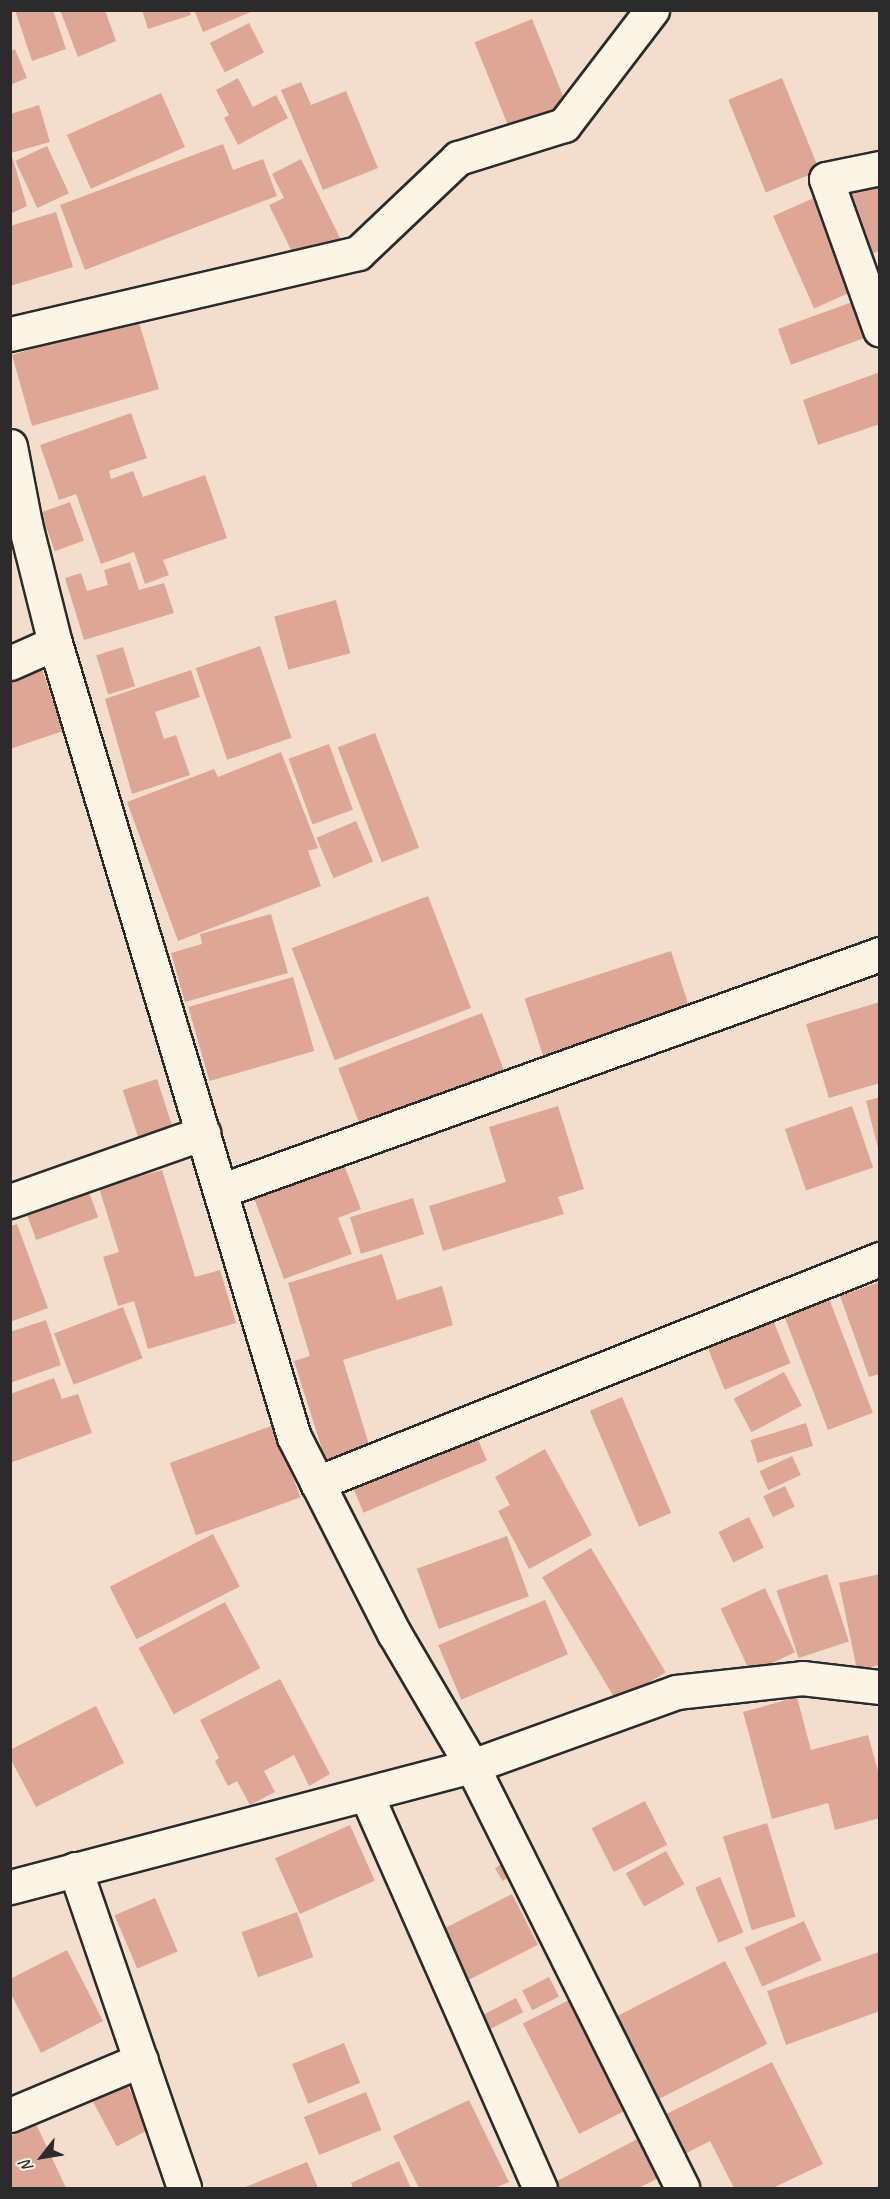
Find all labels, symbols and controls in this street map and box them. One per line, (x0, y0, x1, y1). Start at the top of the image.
north arrow (12, 2127, 72, 2187)
text: N (15, 2157, 38, 2176)

